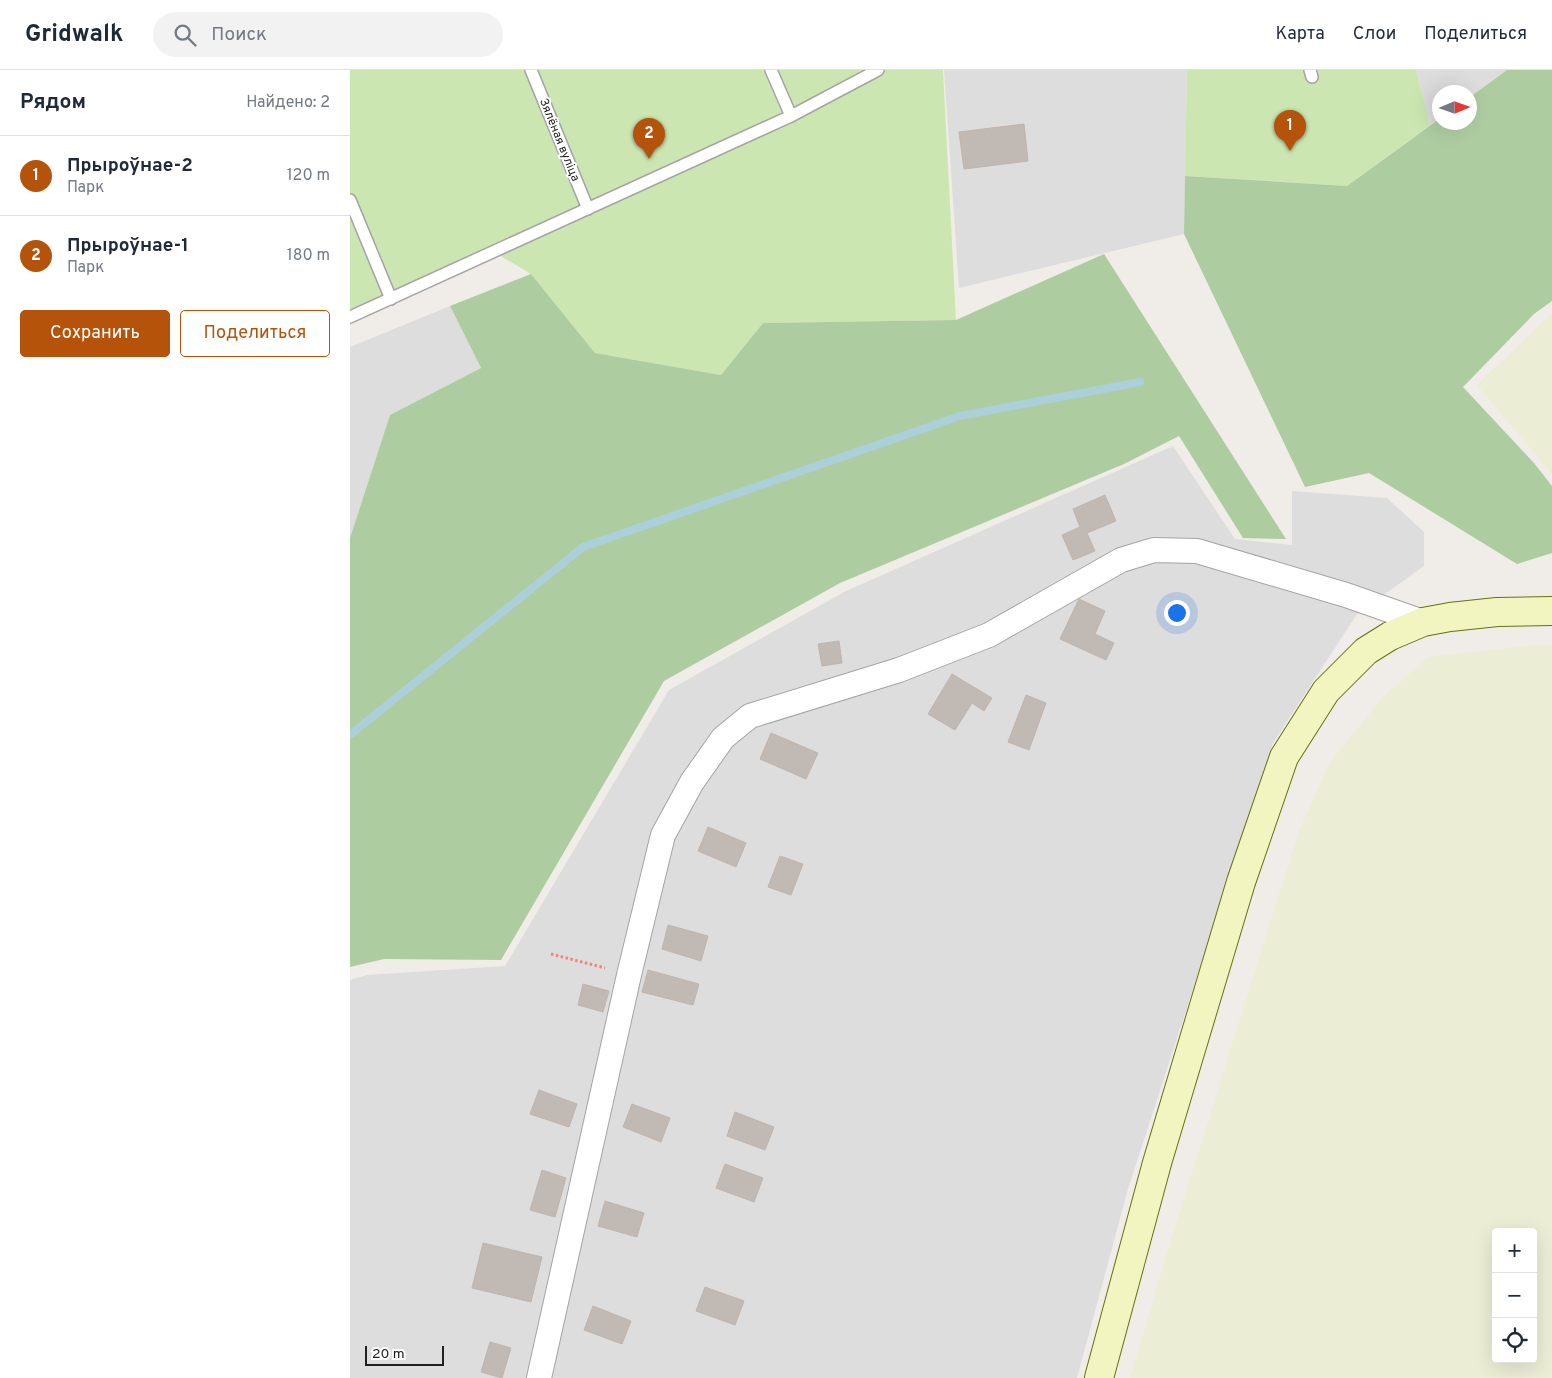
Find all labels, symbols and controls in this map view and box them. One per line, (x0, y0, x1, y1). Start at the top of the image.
search box (153, 12, 503, 57)
text: Gridwalk (25, 20, 123, 50)
icon: search (171, 21, 199, 49)
text: Поиск (211, 23, 267, 47)
text: Карта (1275, 23, 1325, 46)
text: Слои (1353, 23, 1396, 46)
text: Поделиться (1424, 23, 1527, 46)
north arrow (1432, 85, 1477, 130)
text: Рядом (20, 89, 86, 116)
text: Найдено: 2 (246, 93, 330, 113)
street label: Зялёная вуліца (535, 96, 583, 184)
pin: 1 (1274, 110, 1306, 151)
pin: 2 (633, 118, 665, 159)
text: Прыроўнае-2 (67, 154, 193, 178)
text: 1 (33, 166, 39, 186)
text: 120 m (287, 166, 330, 186)
text: Парк (67, 178, 104, 198)
text: Прыроўнае-1 (67, 234, 189, 258)
text: 2 (31, 246, 41, 266)
text: 180 m (287, 246, 330, 266)
text: Парк (67, 258, 104, 278)
button: Сохранить (20, 310, 170, 357)
button: Поделиться (180, 310, 330, 357)
your location (1164, 600, 1190, 626)
map controls (1492, 1228, 1537, 1363)
button: + (1492, 1228, 1537, 1273)
button: − (1492, 1273, 1537, 1318)
button: locate (1492, 1318, 1537, 1363)
scale bar (365, 1343, 444, 1366)
text: 20 m (372, 1346, 405, 1363)

